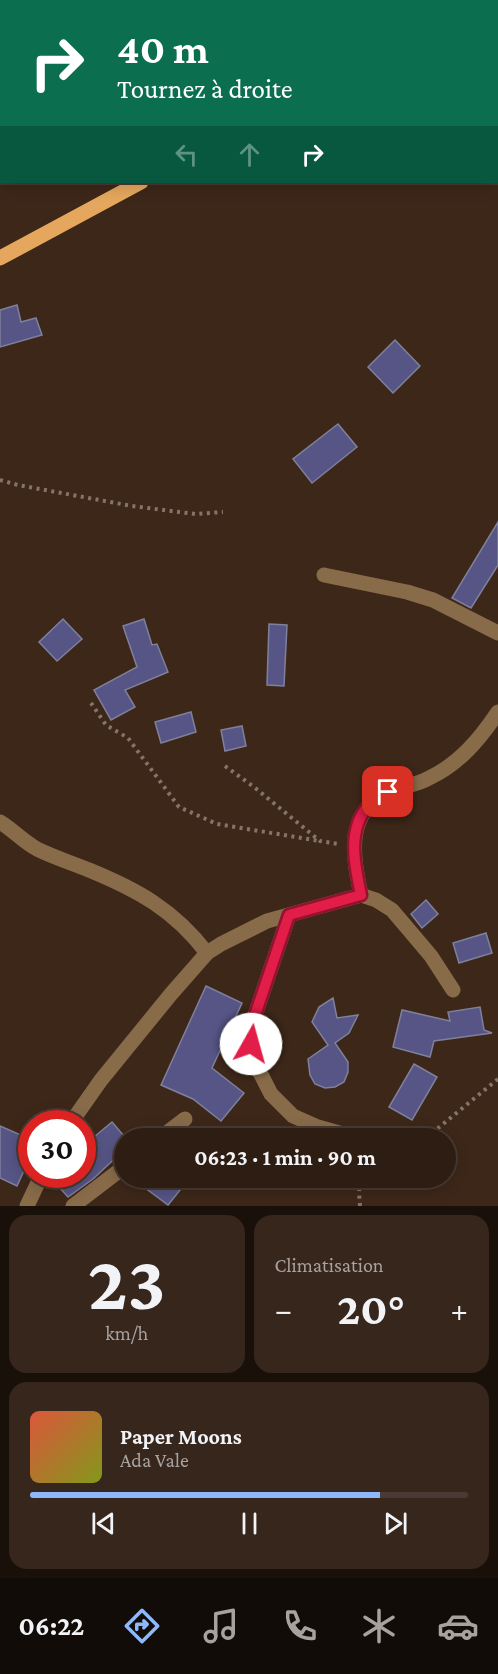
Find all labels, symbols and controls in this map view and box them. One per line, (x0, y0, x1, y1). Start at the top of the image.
icon: right (18, 24, 96, 102)
text: 40 m (117, 25, 209, 72)
text: Tournez à droite (117, 74, 293, 104)
icon: left (170, 138, 203, 171)
icon: ahead (233, 138, 266, 171)
icon: right (296, 138, 329, 171)
pin (362, 766, 413, 817)
icon: arrive (371, 775, 404, 808)
position arrow (219, 1012, 283, 1076)
speed limit sign: 30 (18, 1110, 96, 1188)
text: 06:23 · 1 min · 90 m (194, 1145, 376, 1170)
text: 23 (88, 1239, 166, 1326)
text: Climatisation (275, 1254, 384, 1276)
text: 20° (337, 1284, 405, 1334)
text: − (275, 1291, 292, 1328)
text: + (451, 1291, 468, 1328)
text: km/h (105, 1322, 148, 1344)
text: Paper Moons (120, 1424, 242, 1449)
text: Ada Vale (120, 1449, 189, 1471)
icon: previous (87, 1507, 120, 1540)
icon: pause (233, 1507, 266, 1540)
icon: next (379, 1507, 412, 1540)
icon: directions (121, 1605, 163, 1647)
icon: music (200, 1605, 242, 1647)
icon: phone (279, 1605, 321, 1647)
icon: climate (358, 1605, 400, 1647)
icon: car (437, 1605, 479, 1647)
text: 06:22 (19, 1611, 84, 1641)

